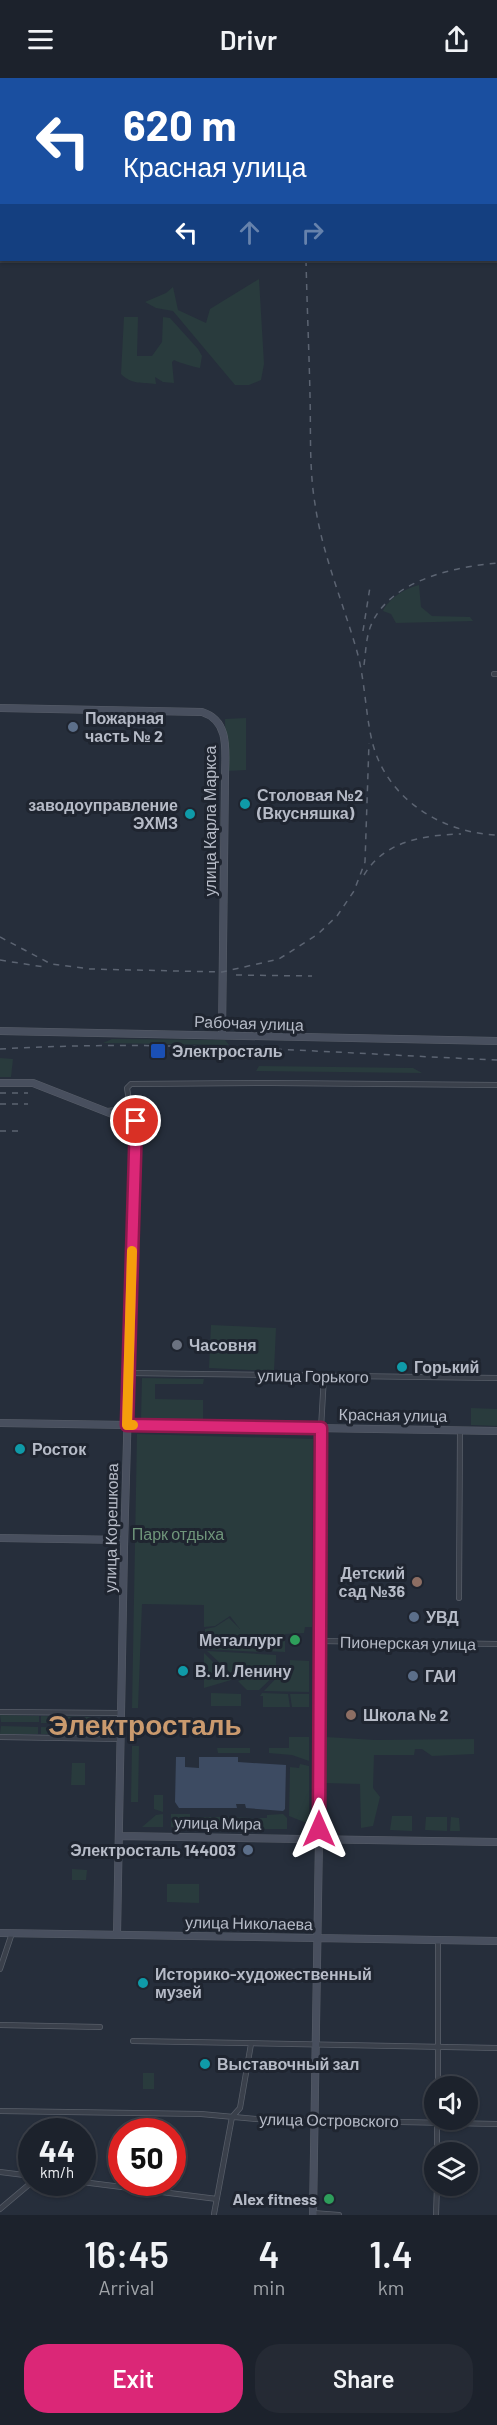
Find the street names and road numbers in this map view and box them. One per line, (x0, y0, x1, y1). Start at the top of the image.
street label: улица Карла Маркса (200, 746, 219, 896)
street label: Рабочая улица (194, 1011, 304, 1034)
street label: улица Горького (257, 1365, 369, 1386)
street label: Красная улица (338, 1404, 448, 1425)
street label: улица Корешкова (100, 1463, 121, 1593)
street label: Пионерская улица (340, 1632, 476, 1653)
street label: улица Мира (174, 1812, 262, 1833)
street label: улица Николаева (185, 1912, 313, 1933)
street label: улица Островского (259, 2109, 399, 2130)

